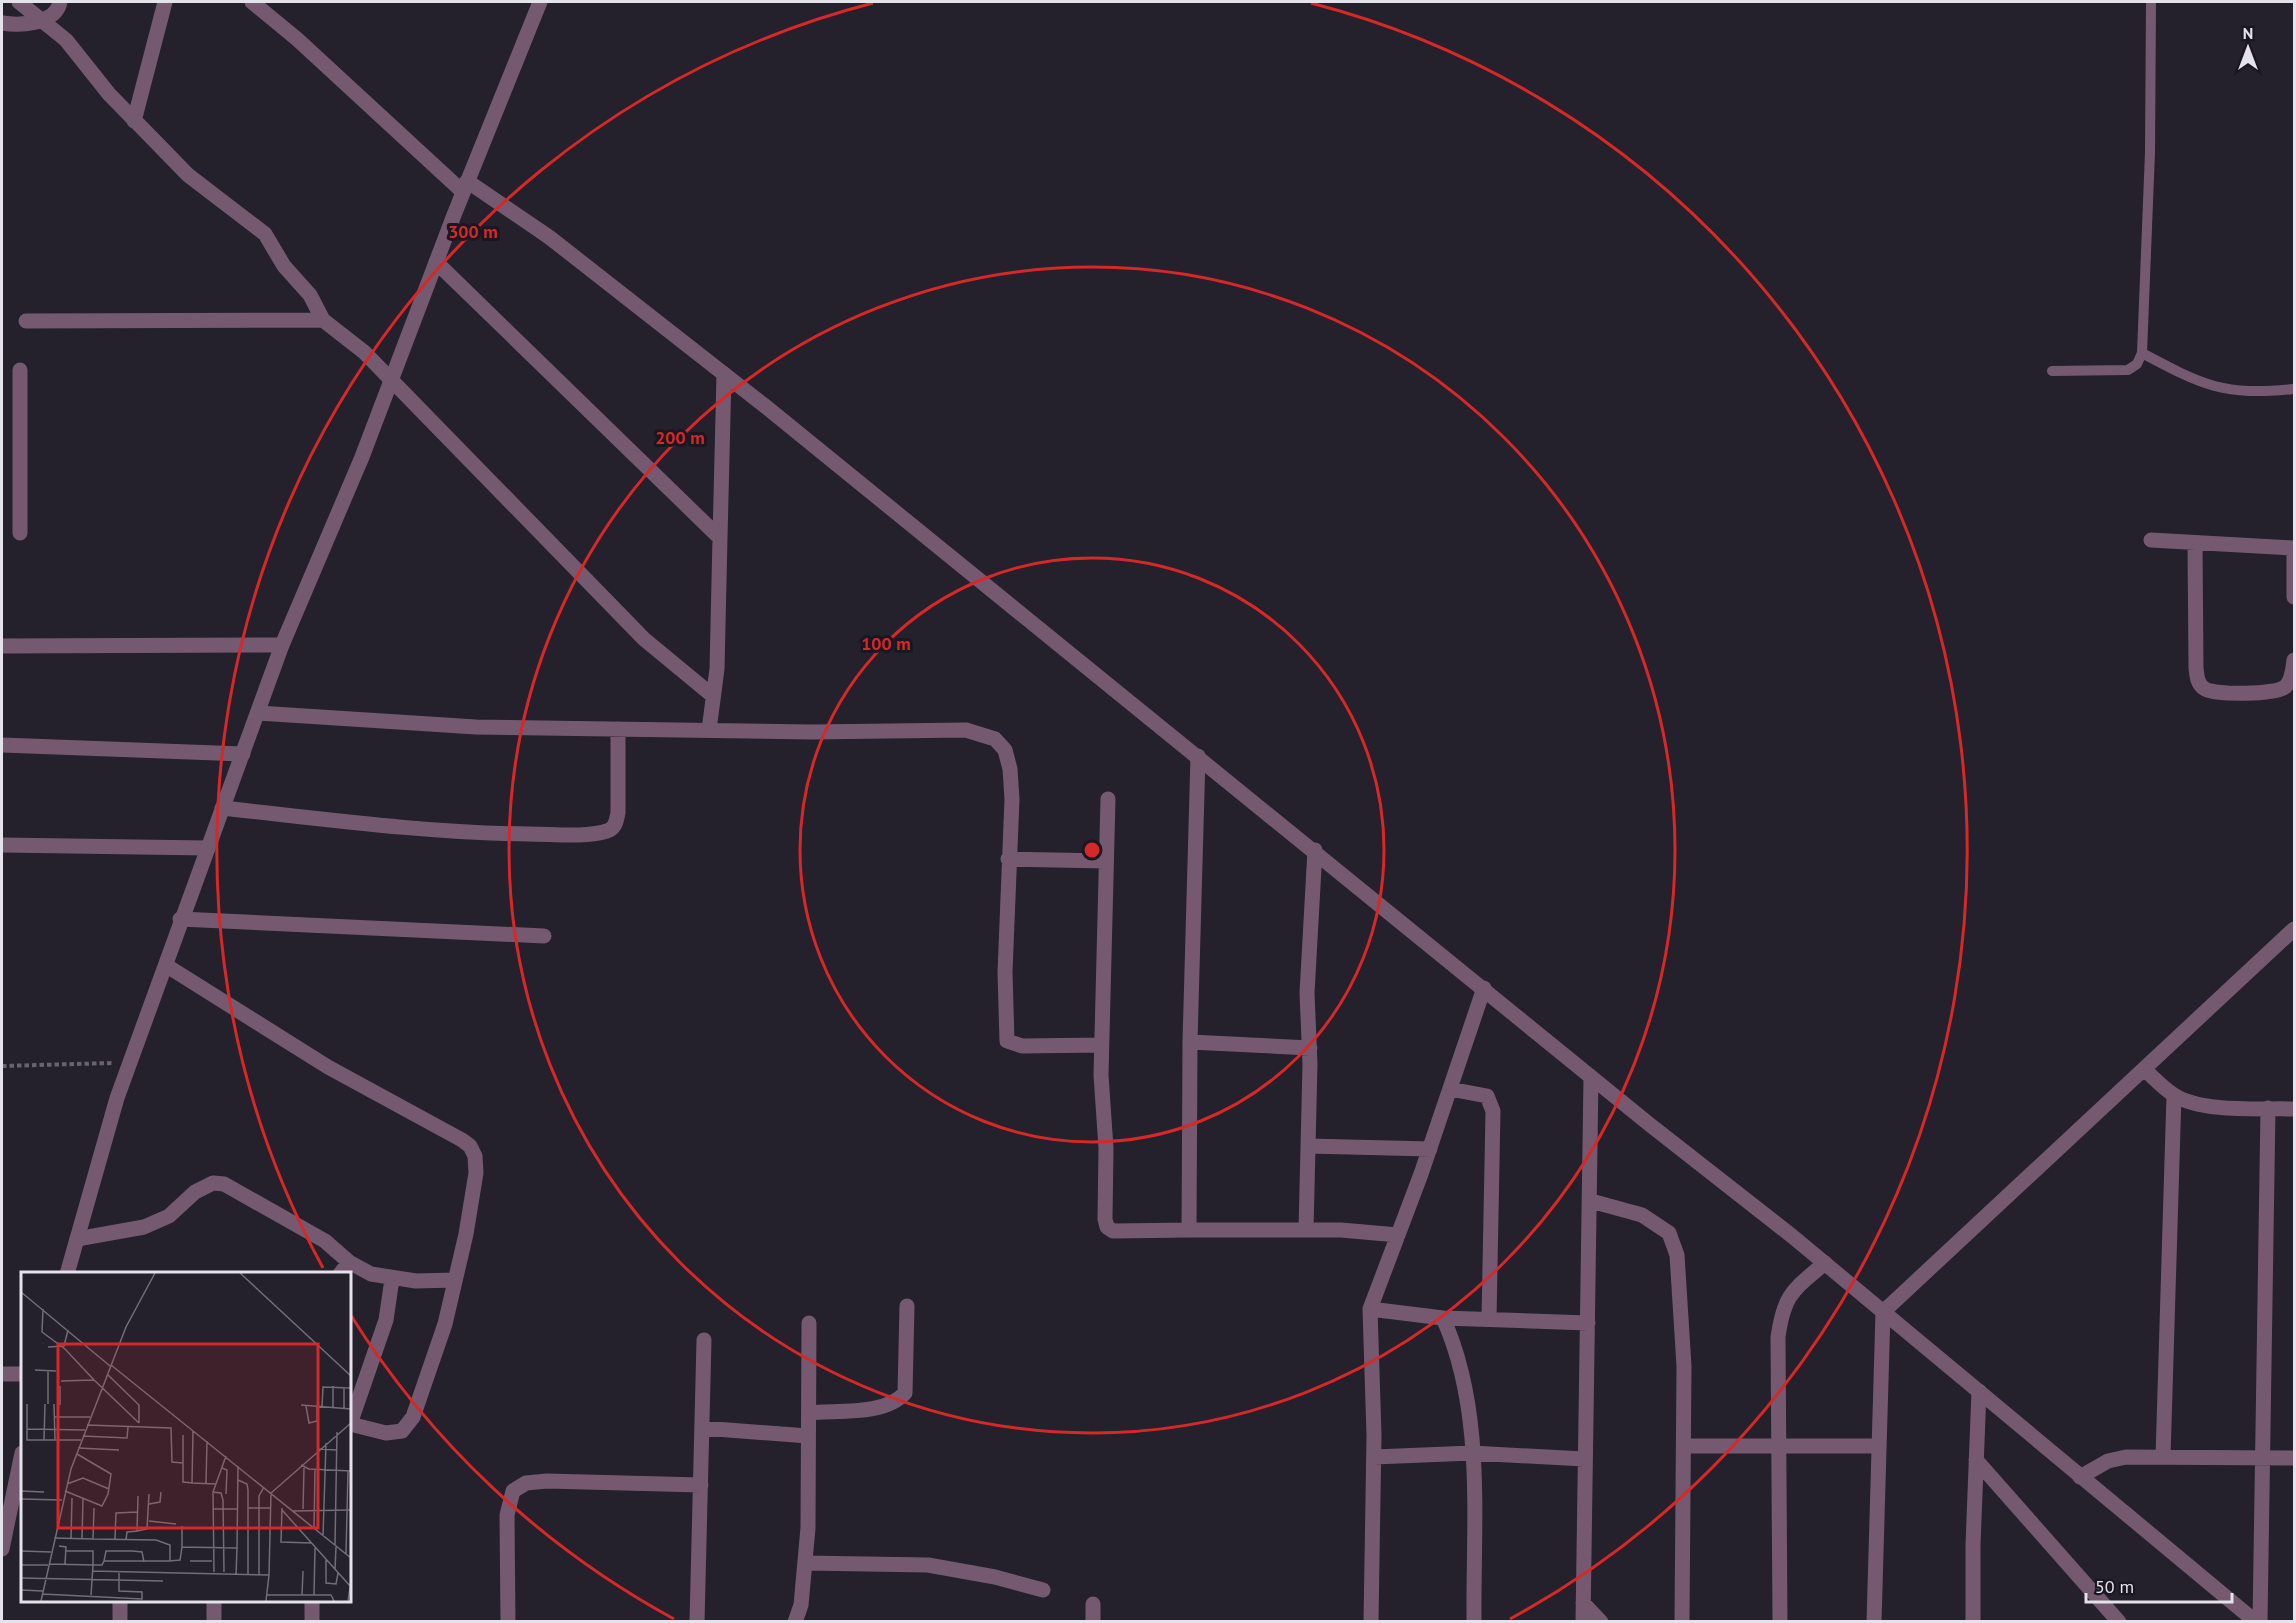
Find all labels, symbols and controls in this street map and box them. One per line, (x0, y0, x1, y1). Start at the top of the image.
north arrow (2218, 18, 2278, 78)
text: N (2243, 23, 2253, 43)
text: 300 m (448, 220, 498, 243)
text: 200 m (655, 426, 705, 449)
text: 100 m (861, 632, 911, 655)
centre of rings (1082, 840, 1102, 860)
inset map (21, 1272, 351, 1602)
scale bar (2086, 1566, 2232, 1604)
text: 50 m (2095, 1575, 2134, 1598)

